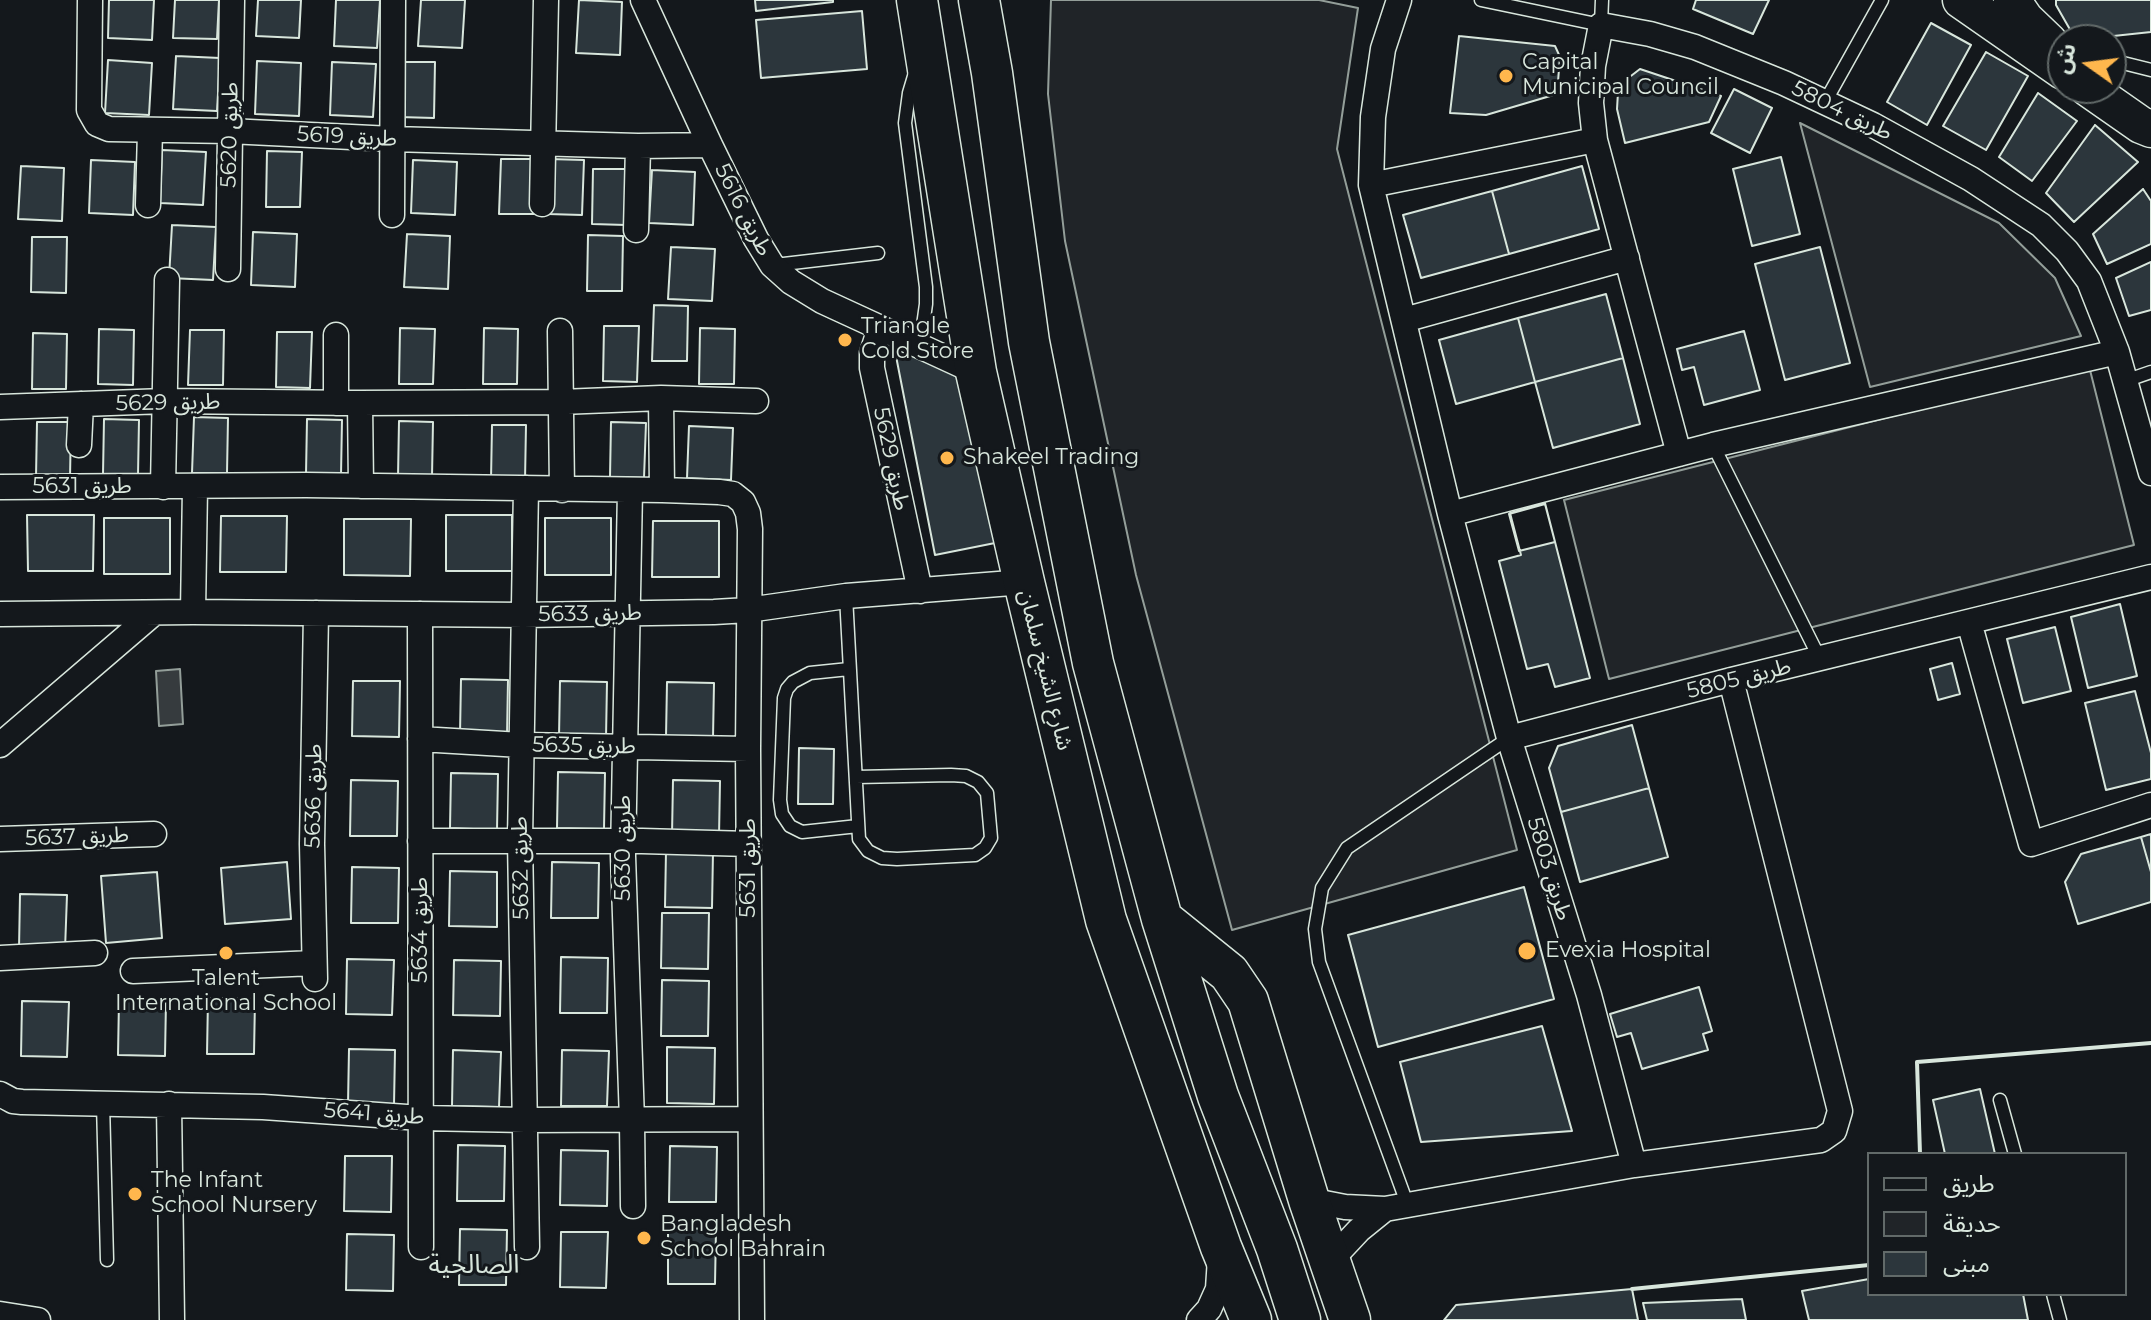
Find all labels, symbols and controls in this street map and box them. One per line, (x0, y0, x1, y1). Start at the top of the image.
north arrow (2047, 24, 2127, 104)
text: ش (2048, 41, 2082, 76)
place label: Capital Municipal Council (1522, 50, 1719, 102)
marker: Capital Municipal Council (1497, 67, 1515, 85)
street label: طريق 5804 (1787, 75, 1897, 147)
street label: طريق 5620 (216, 82, 244, 188)
street label: طريق 5619 (296, 121, 398, 153)
street label: طريق 5616 (708, 159, 778, 261)
place label: Triangle Cold Store (861, 314, 974, 366)
marker: Triangle Cold Store (836, 331, 854, 349)
street label: طريق 5629 (115, 389, 221, 417)
street label: طريق 5629 (867, 405, 915, 513)
place label: Shakeel Trading (963, 445, 1139, 471)
marker: Shakeel Trading (938, 449, 956, 467)
street label: طريق 5631 (32, 474, 132, 500)
street label: شارع الشيخ سلمان (1012, 587, 1078, 753)
street label: طريق 5633 (538, 600, 642, 628)
street label: طريق 5805 (1684, 653, 1794, 705)
street label: طريق 5635 (532, 732, 636, 760)
street label: طريق 5636 (300, 743, 328, 849)
street label: طريق 5630 (611, 795, 637, 901)
street label: طريق 5803 (1521, 814, 1577, 924)
street label: طريق 5632 (507, 816, 535, 920)
street label: طريق 5631 (736, 818, 762, 918)
street label: طريق 5637 (25, 822, 129, 852)
street label: طريق 5634 (408, 877, 434, 983)
place label: Evexia Hospital (1545, 938, 1711, 964)
marker: Evexia Hospital (1516, 940, 1538, 962)
marker: Talent International School (217, 944, 235, 962)
place label: Talent International School (115, 966, 337, 1018)
street label: طريق 5641 (323, 1097, 425, 1131)
legend (1867, 1152, 2127, 1296)
place label: The Infant School Nursery (151, 1168, 317, 1220)
text: طريق (1943, 1169, 1995, 1198)
marker: The Infant School Nursery (126, 1185, 144, 1203)
text: حديقة (1943, 1209, 2001, 1238)
place label: Bangladesh School Bahrain (660, 1212, 826, 1264)
marker: Bangladesh School Bahrain (635, 1229, 653, 1247)
district label: الصالحية (429, 1249, 519, 1281)
text: مبنى (1943, 1249, 1990, 1278)

